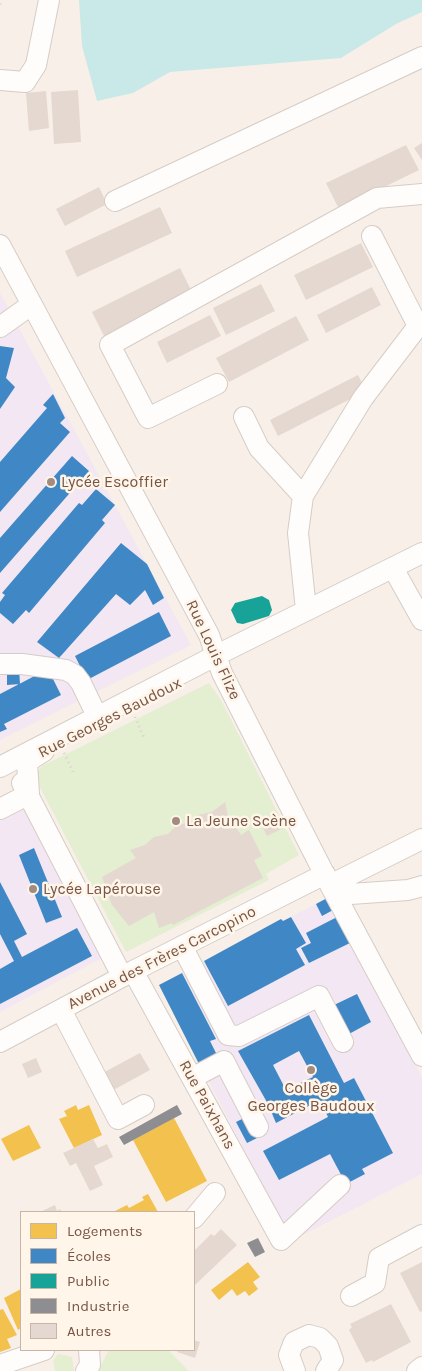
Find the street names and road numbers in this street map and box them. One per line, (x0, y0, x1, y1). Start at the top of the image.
street label: Rue Louis Flize (182, 597, 244, 703)
street label: Rue Georges Baudoux (35, 674, 185, 762)
street label: Avenue des Frères Carcopino (65, 902, 259, 1014)
street label: Rue Paixhans (175, 1057, 239, 1153)

